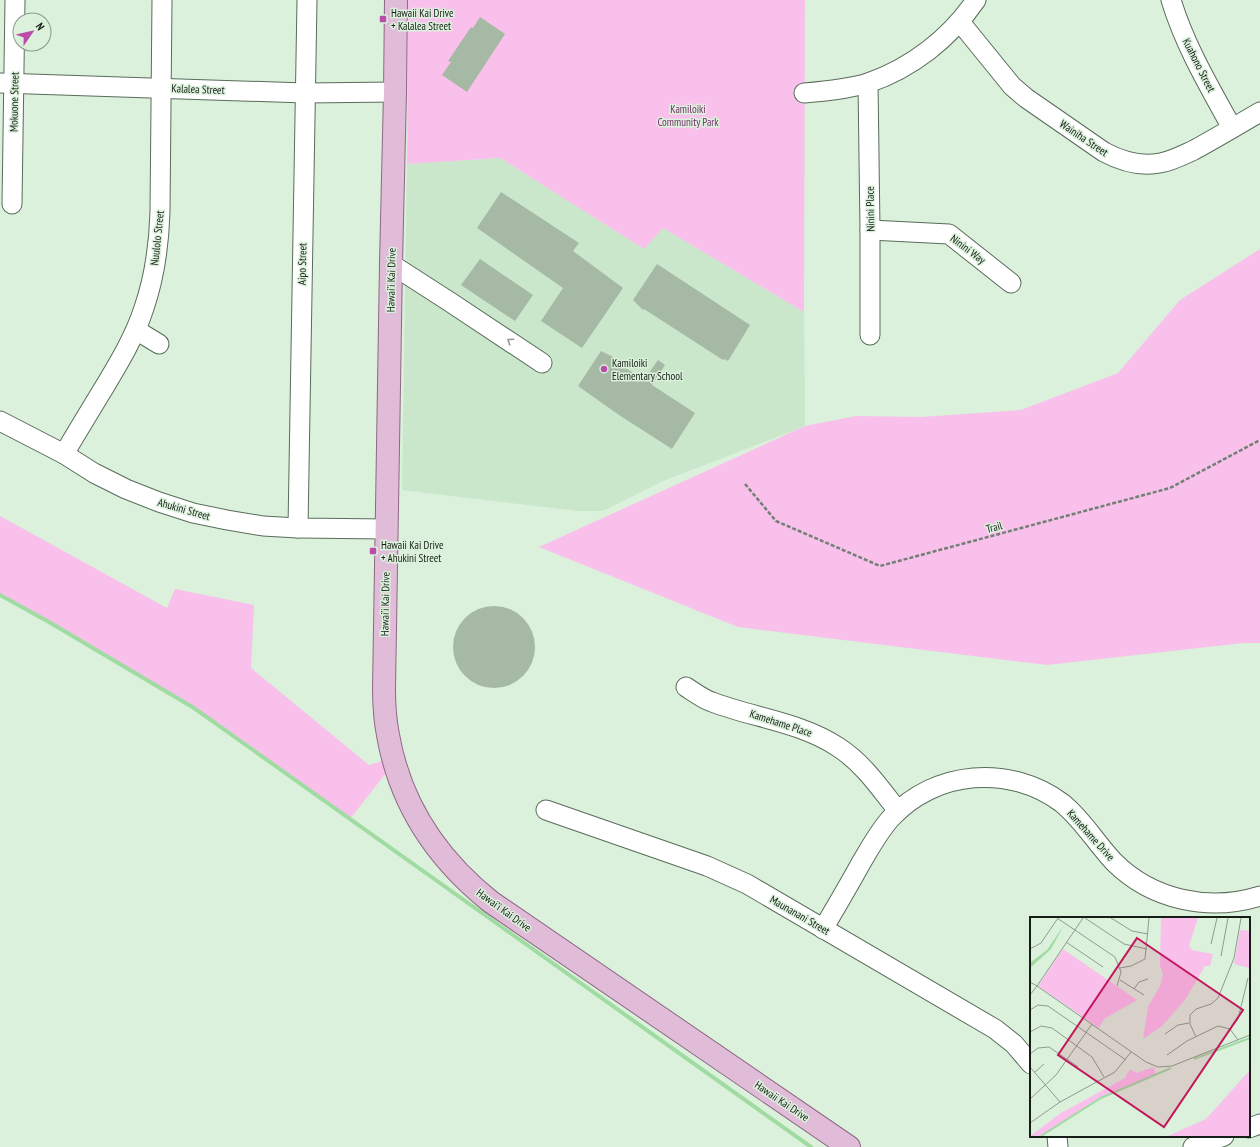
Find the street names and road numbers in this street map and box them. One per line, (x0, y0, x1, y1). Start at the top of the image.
street label: Kuahono Street (1179, 36, 1219, 94)
street label: Mokuone Street (6, 72, 22, 132)
street label: Kalalea Street (171, 81, 225, 97)
street label: Wainiha Street (1057, 117, 1111, 159)
street label: Ninini Place (863, 186, 877, 232)
street label: Nuulolo Street (147, 210, 167, 266)
street label: Ninini Way (948, 231, 989, 267)
street label: Aipo Street (295, 243, 309, 285)
street label: Hawai’i Kai Drive (383, 247, 399, 312)
street label: Ahukini Street (156, 495, 212, 523)
street label: Trail (984, 518, 1004, 536)
street label: Hawai’i Kai Drive (377, 571, 393, 636)
street label: Kamehame Place (748, 706, 814, 740)
street label: Kamehame Drive (1064, 806, 1118, 864)
street label: Hawai’i Kai Drive (474, 885, 535, 935)
street label: Maunanani Street (768, 892, 832, 938)
street label: Hawaii Kai Drive (752, 1078, 812, 1125)

